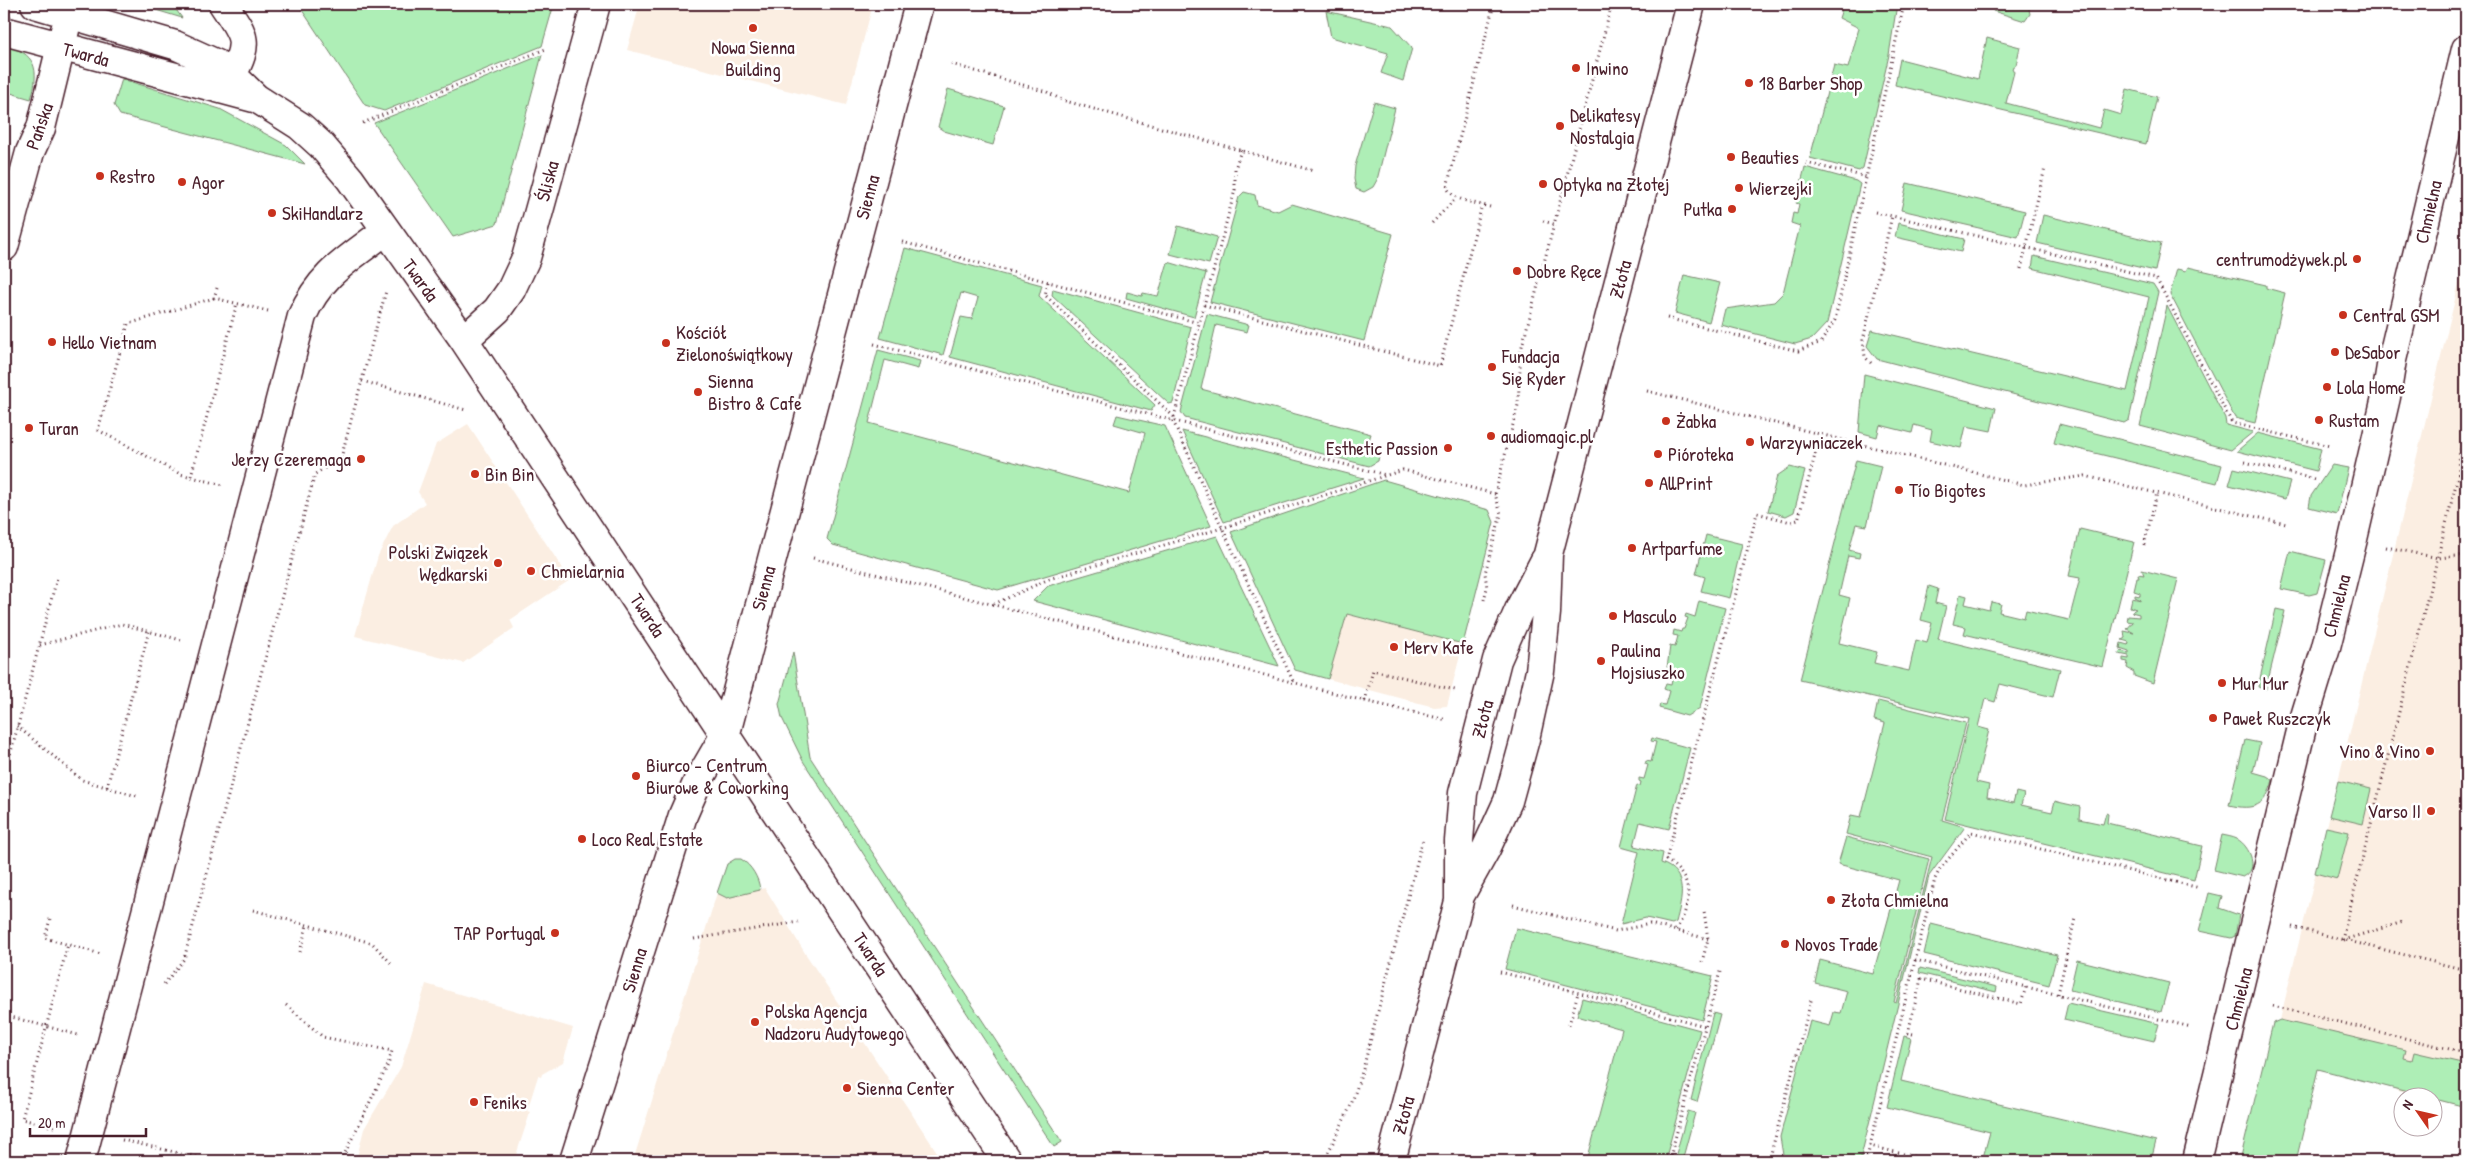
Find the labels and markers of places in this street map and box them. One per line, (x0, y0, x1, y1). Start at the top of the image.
marker: Nowa Sienna Building (747, 22, 759, 34)
place label: Nowa Sienna Building (711, 34, 795, 82)
place label: Inwino (1586, 55, 1629, 81)
marker: Inwino (1570, 62, 1582, 74)
place label: 18 Barber Shop (1759, 70, 1862, 96)
marker: 18 Barber Shop (1743, 77, 1755, 89)
place label: Delikatesy Nostalgia (1570, 102, 1641, 150)
marker: Delikatesy Nostalgia (1554, 120, 1566, 132)
place label: Beauties (1741, 144, 1799, 170)
marker: Beauties (1725, 151, 1737, 163)
place label: Restro (110, 163, 155, 189)
place label: Agor (192, 169, 225, 195)
marker: Restro (94, 170, 106, 182)
place label: Optyka na Złotej (1553, 171, 1669, 197)
place label: Wierzejki (1749, 175, 1812, 201)
marker: Agor (176, 176, 188, 188)
marker: Optyka na Złotej (1537, 178, 1549, 190)
marker: Wierzejki (1733, 182, 1745, 194)
place label: Putka (1683, 196, 1723, 222)
place label: SkiHandlarz (282, 200, 363, 226)
marker: Putka (1726, 203, 1738, 215)
marker: SkiHandlarz (266, 207, 278, 219)
place label: centrumodżywek.pl (2216, 246, 2348, 272)
marker: centrumodżywek.pl (2351, 253, 2363, 265)
place label: Dobre Ręce (1527, 258, 1602, 284)
marker: Dobre Ręce (1511, 265, 1523, 277)
place label: Central GSM (2353, 302, 2439, 328)
marker: Central GSM (2337, 309, 2349, 321)
place label: Kościół Zielonoświątkowy (676, 319, 793, 367)
place label: Hello Vietnam (62, 329, 157, 355)
marker: Hello Vietnam (46, 336, 58, 348)
marker: Kościół Zielonoświątkowy (660, 337, 672, 349)
place label: DeSabor (2345, 339, 2401, 365)
place label: Fundacja Się Ryder (1501, 343, 1567, 391)
marker: DeSabor (2329, 346, 2341, 358)
marker: Fundacja Się Ryder (1486, 361, 1498, 373)
place label: Sienna Bistro & Cafe (708, 368, 802, 416)
place label: Lola Home (2337, 374, 2406, 400)
marker: Lola Home (2321, 381, 2333, 393)
marker: Sienna Bistro & Cafe (692, 386, 704, 398)
place label: Rustam (2329, 407, 2380, 433)
place label: Żabka (1676, 408, 1717, 434)
marker: Rustam (2313, 414, 2325, 426)
place label: Turan (39, 415, 79, 441)
marker: Żabka (1660, 415, 1672, 427)
marker: Turan (23, 422, 35, 434)
place label: audiomagic.pl (1501, 423, 1594, 449)
place label: Warzywniaczek (1760, 429, 1863, 455)
marker: audiomagic.pl (1485, 430, 1497, 442)
place label: Esthetic Passion (1326, 435, 1438, 461)
marker: Warzywniaczek (1744, 436, 1756, 448)
place label: Pióroteka (1668, 441, 1734, 467)
marker: Esthetic Passion (1442, 442, 1454, 454)
place label: Jerzy Czeremaga (231, 446, 352, 472)
marker: Pióroteka (1652, 448, 1664, 460)
marker: Jerzy Czeremaga (355, 453, 367, 465)
place label: Bin Bin (485, 461, 534, 487)
marker: Bin Bin (469, 468, 481, 480)
place label: AllPrint (1659, 470, 1713, 496)
marker: AllPrint (1643, 477, 1655, 489)
place label: Tío Bigotes (1909, 477, 1986, 503)
marker: Tío Bigotes (1893, 484, 1905, 496)
place label: Artparfume (1642, 535, 1723, 561)
place label: Polski Związek Wędkarski (389, 539, 488, 587)
marker: Artparfume (1626, 542, 1638, 554)
marker: Polski Związek Wędkarski (492, 557, 504, 569)
place label: Chmielarnia (541, 558, 625, 584)
marker: Chmielarnia (525, 565, 537, 577)
place label: Masculo (1623, 603, 1677, 629)
marker: Masculo (1607, 610, 1619, 622)
place label: Merv Kafe (1404, 634, 1474, 660)
place label: Paulina Mojsiuszko (1611, 637, 1685, 685)
marker: Merv Kafe (1388, 641, 1400, 653)
marker: Paulina Mojsiuszko (1595, 655, 1607, 667)
place label: Mur Mur (2232, 670, 2289, 696)
marker: Mur Mur (2216, 677, 2228, 689)
place label: Paweł Ruszczyk (2223, 705, 2331, 731)
marker: Paweł Ruszczyk (2207, 712, 2219, 724)
place label: Vino & Vino (2339, 738, 2420, 764)
marker: Vino & Vino (2424, 745, 2436, 757)
place label: Biurco - Centrum Biurowe & Coworking (646, 752, 789, 800)
marker: Biurco - Centrum Biurowe & Coworking (630, 770, 642, 782)
place label: Varso II (2367, 798, 2421, 824)
marker: Varso II (2425, 805, 2437, 817)
place label: Loco Real Estate (592, 826, 703, 852)
marker: Loco Real Estate (576, 833, 588, 845)
place label: Złota Chmielna (1841, 887, 1949, 913)
marker: Złota Chmielna (1825, 894, 1837, 906)
place label: TAP Portugal (454, 920, 546, 946)
marker: TAP Portugal (549, 927, 561, 939)
place label: Novos Trade (1795, 931, 1879, 957)
marker: Novos Trade (1779, 938, 1791, 950)
place label: Polska Agencja Nadzoru Audytowego (765, 998, 904, 1046)
marker: Polska Agencja Nadzoru Audytowego (749, 1016, 761, 1028)
place label: Sienna Center (857, 1075, 955, 1101)
marker: Sienna Center (841, 1082, 853, 1094)
place label: Feniks (483, 1089, 527, 1115)
marker: Feniks (468, 1096, 480, 1108)

